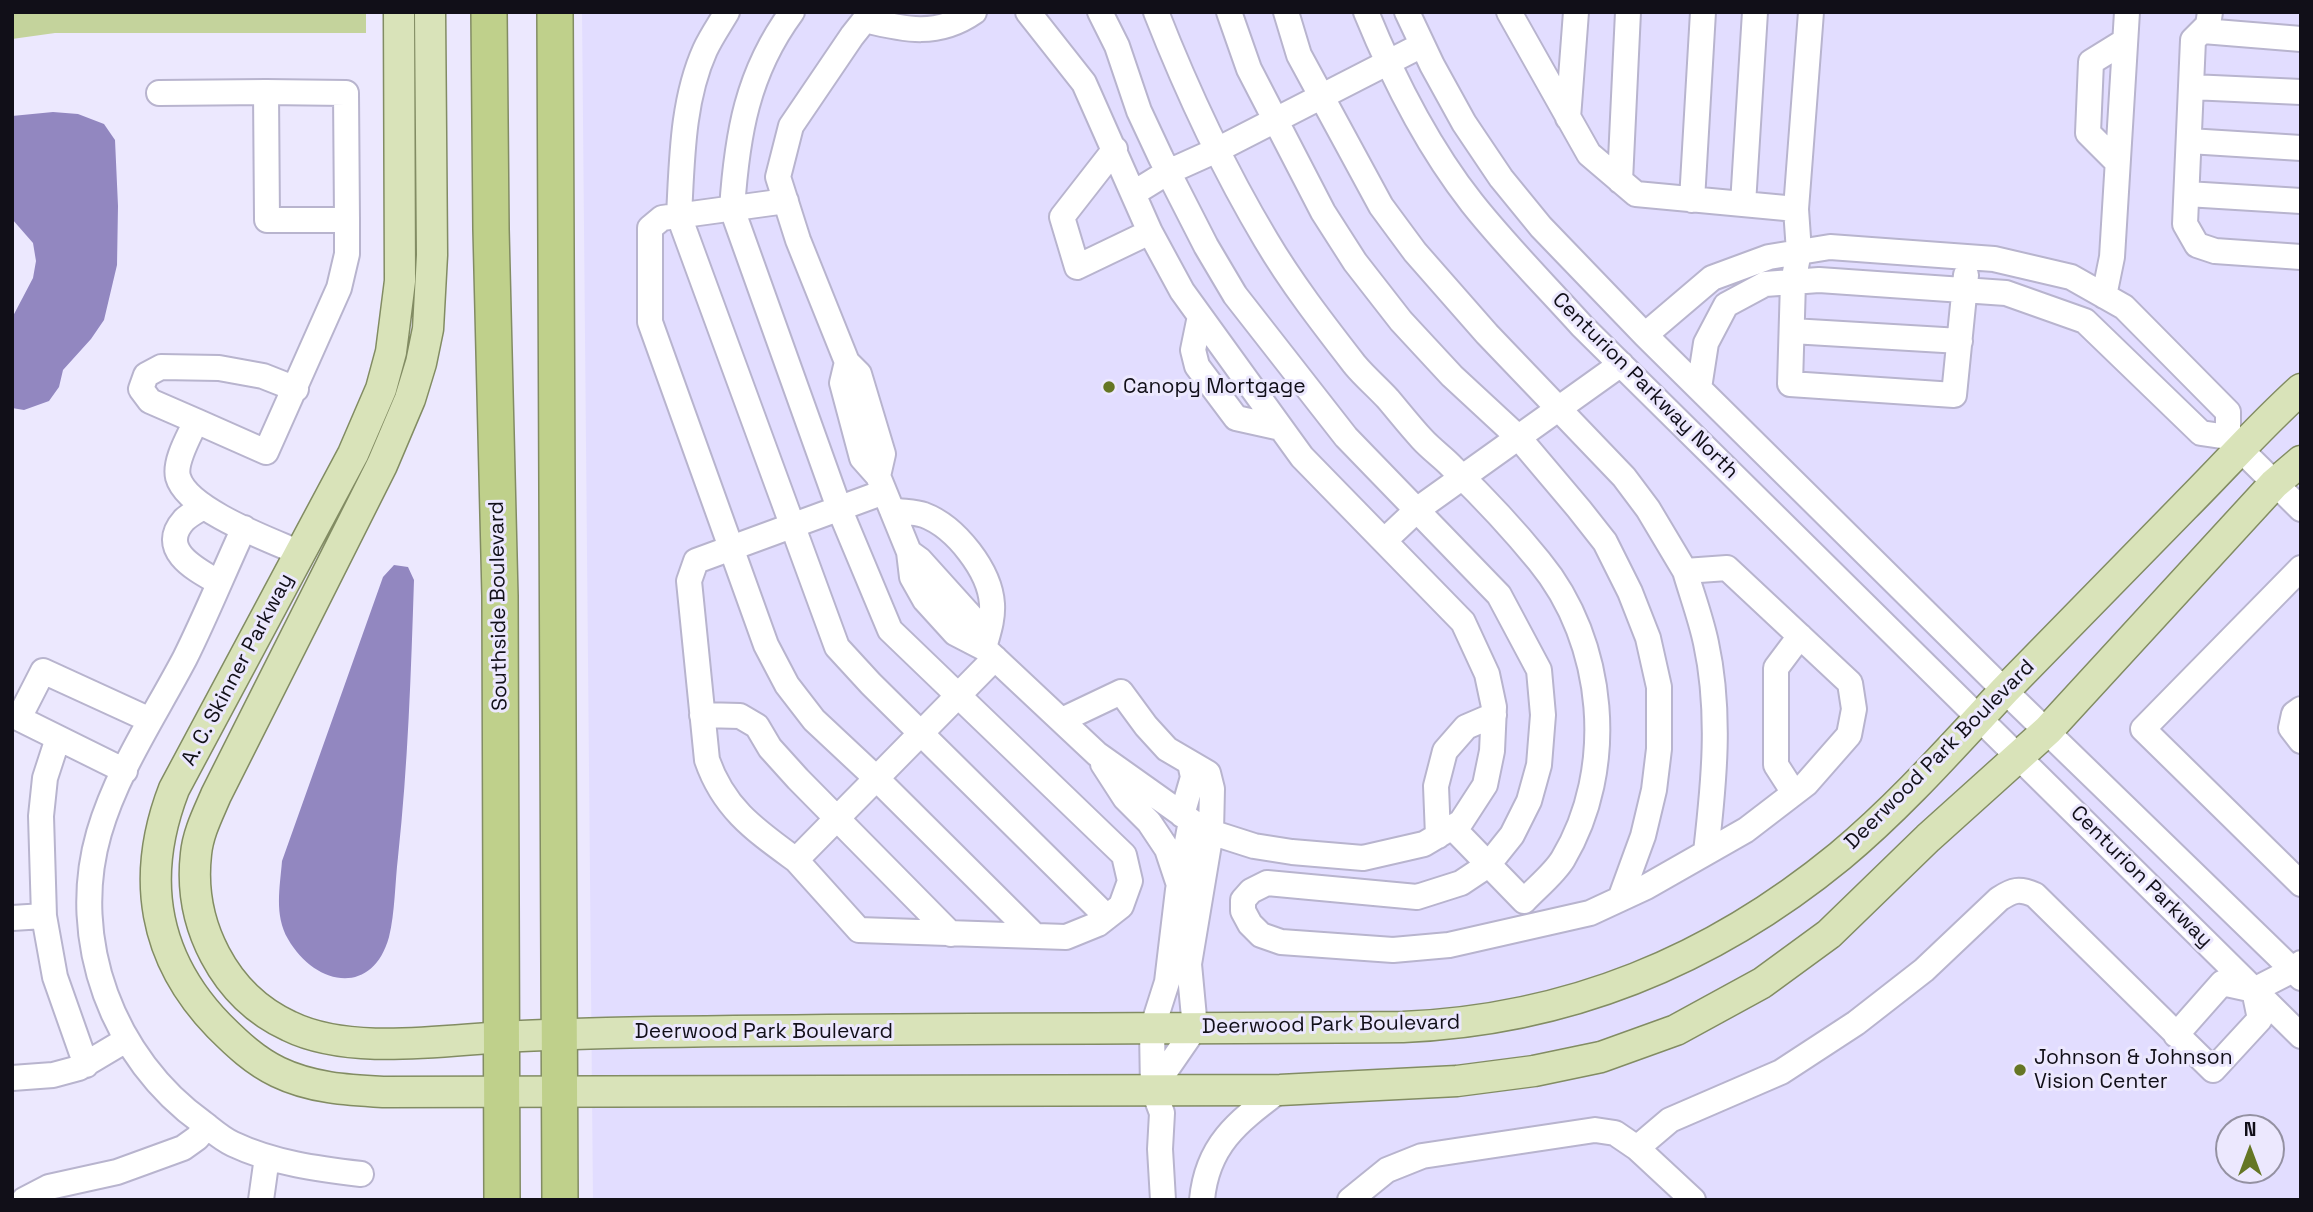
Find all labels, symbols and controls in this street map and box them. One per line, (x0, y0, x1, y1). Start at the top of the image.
street label: Centurion Parkway North (1547, 288, 1743, 484)
place label: Canopy Mortgage (1123, 374, 1306, 400)
marker: Canopy Mortgage (1101, 379, 1117, 395)
street label: Southside Boulevard (485, 501, 513, 711)
street label: A. C. Skinner Parkway (177, 570, 299, 770)
street label: Deerwood Park Boulevard (1840, 655, 2040, 855)
street label: Centurion Parkway (2065, 801, 2217, 953)
street label: Deerwood Park Boulevard (1202, 1010, 1460, 1040)
street label: Deerwood Park Boulevard (635, 1019, 893, 1045)
place label: Johnson & Johnson Vision Center (2034, 1045, 2233, 1095)
marker: Johnson & Johnson Vision Center (2012, 1062, 2028, 1078)
north arrow (2215, 1114, 2285, 1184)
text: N (2244, 1117, 2256, 1142)

